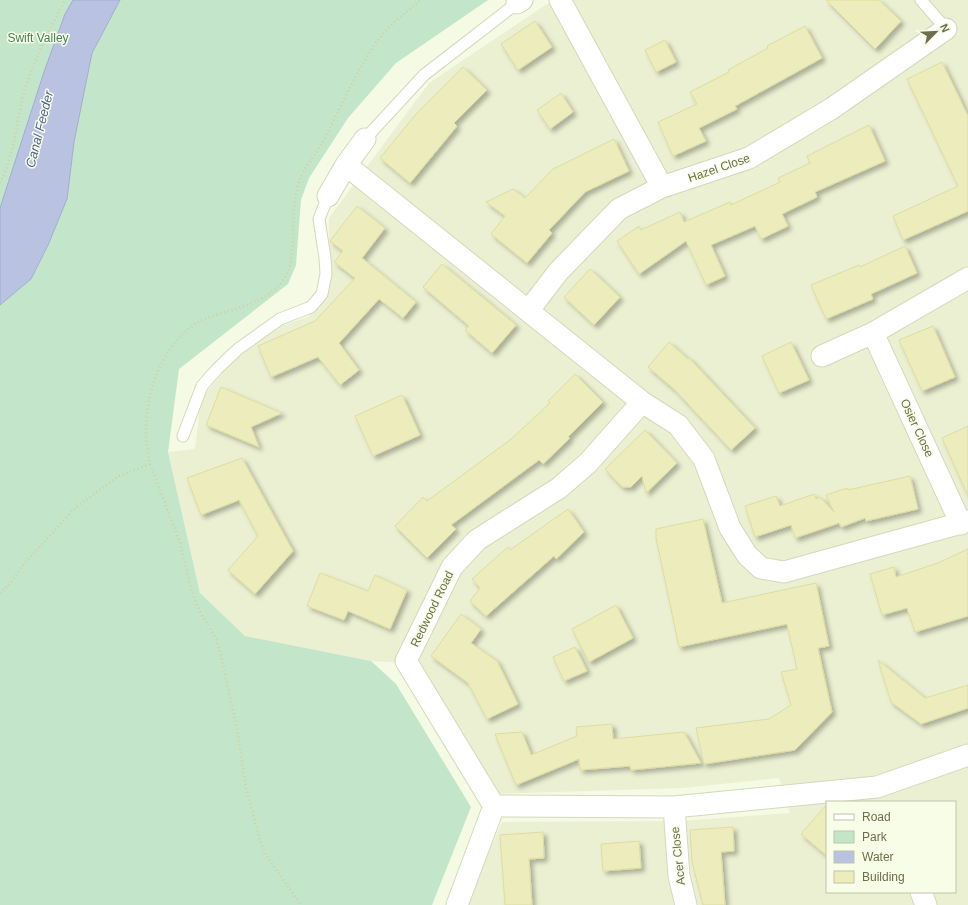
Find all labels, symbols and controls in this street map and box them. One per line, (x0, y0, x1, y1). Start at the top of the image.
north arrow (916, 12, 956, 52)
text: N (938, 22, 952, 34)
park label: Swift Valley (7, 31, 69, 45)
water label: Canal Feeder (23, 88, 56, 169)
street label: Hazel Close (686, 151, 752, 185)
street label: Osier Close (897, 397, 937, 460)
street label: Redwood Road (408, 569, 456, 649)
legend (826, 801, 956, 893)
text: Road (862, 810, 891, 824)
street label: Acer Close (668, 826, 688, 886)
text: Park (862, 830, 888, 844)
text: Water (862, 850, 894, 864)
text: Building (862, 870, 905, 884)

